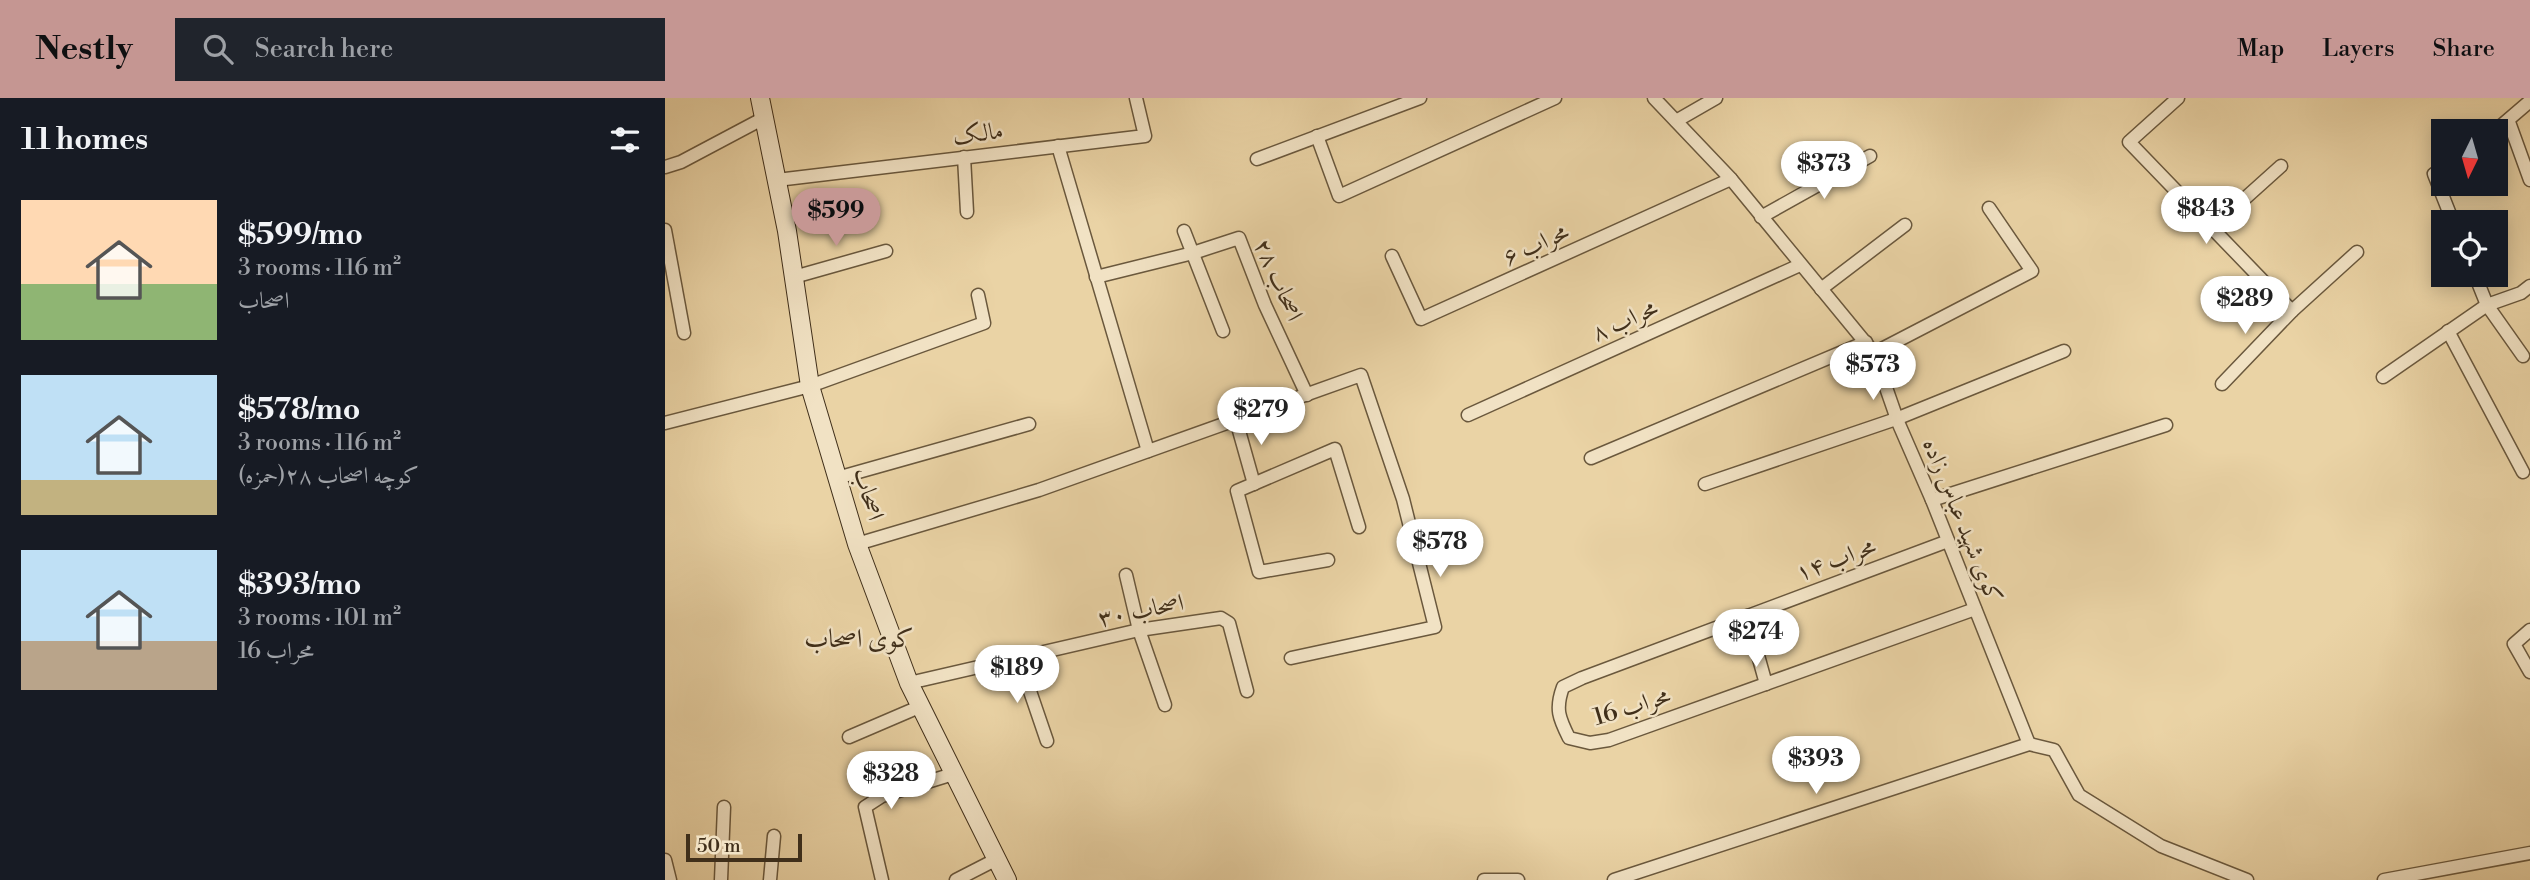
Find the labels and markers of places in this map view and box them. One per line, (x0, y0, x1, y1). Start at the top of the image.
pin: $373 (1783, 141, 1865, 201)
pin: $843 (2165, 186, 2247, 246)
pin: $599 (795, 188, 877, 248)
pin: $289 (2204, 276, 2286, 336)
pin: $573 (1832, 342, 1914, 402)
pin: $279 (1220, 388, 1302, 447)
pin: $578 (1399, 519, 1481, 579)
pin: $274 (1715, 610, 1797, 669)
pin: $189 (976, 646, 1058, 705)
pin: $393 (1775, 736, 1857, 796)
pin: $328 (850, 752, 932, 811)

